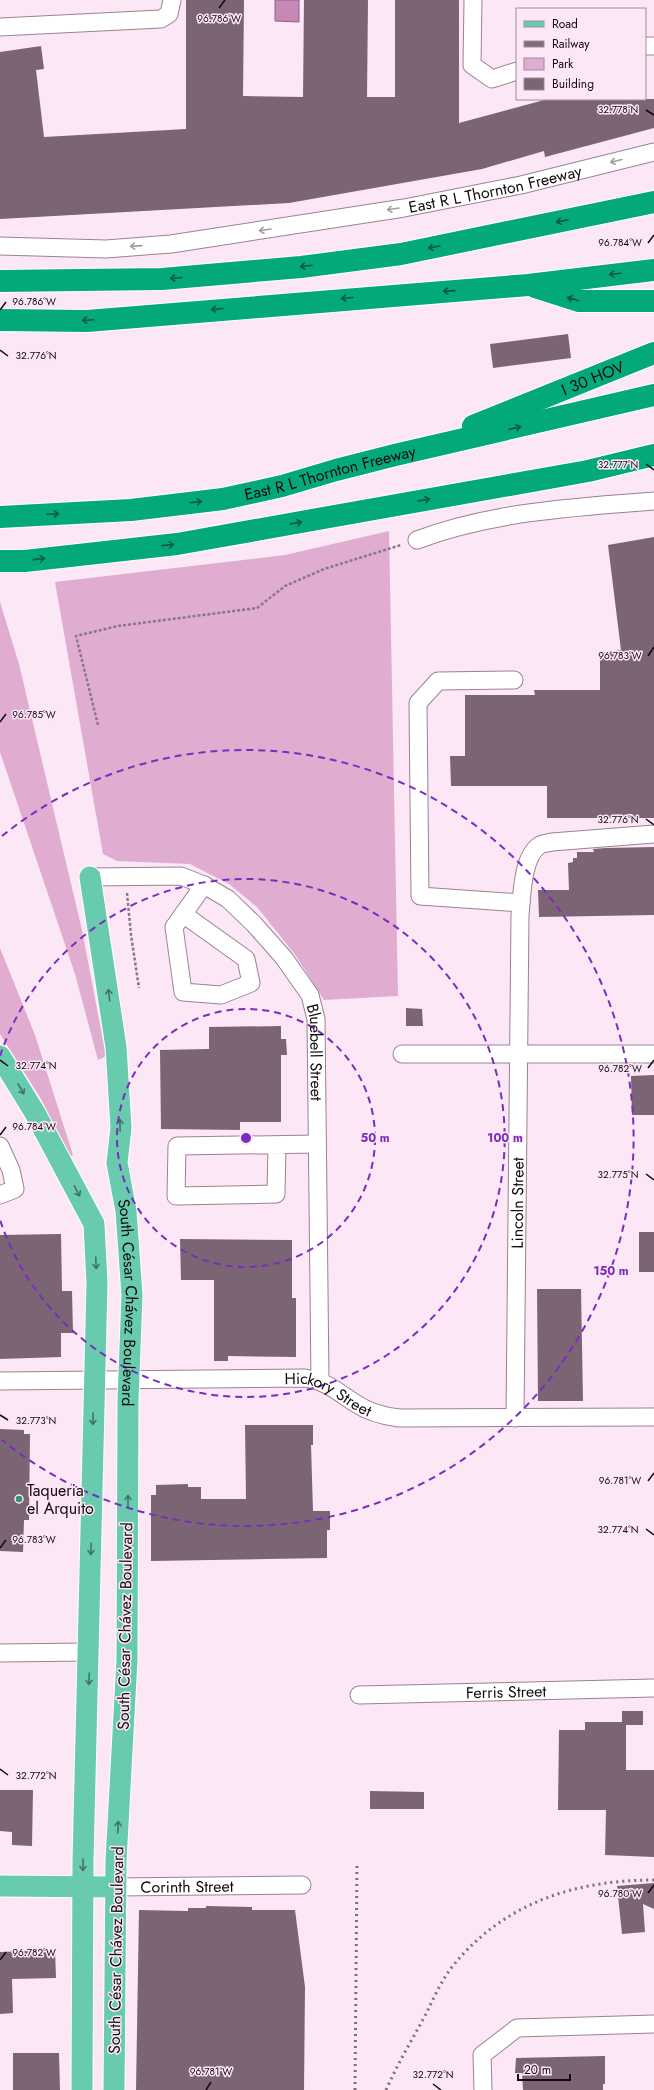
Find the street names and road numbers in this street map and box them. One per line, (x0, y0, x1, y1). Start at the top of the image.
street label: East R L Thornton Freeway (406, 159, 585, 218)
street label: I 30 HOV (558, 355, 628, 401)
street label: East R L Thornton Freeway (242, 439, 419, 506)
street label: Bluebell Street (301, 1001, 328, 1101)
street label: Lincoln Street (505, 1157, 529, 1249)
street label: South César Chávez Boulevard (112, 1197, 144, 1407)
street label: Hickory Street (284, 1366, 375, 1422)
street label: South César Chávez Boulevard (112, 1522, 138, 1730)
street label: Ferris Street (465, 1679, 547, 1704)
street label: South César Chávez Boulevard (103, 1846, 129, 2054)
street label: Corinth Street (140, 1874, 234, 1898)

